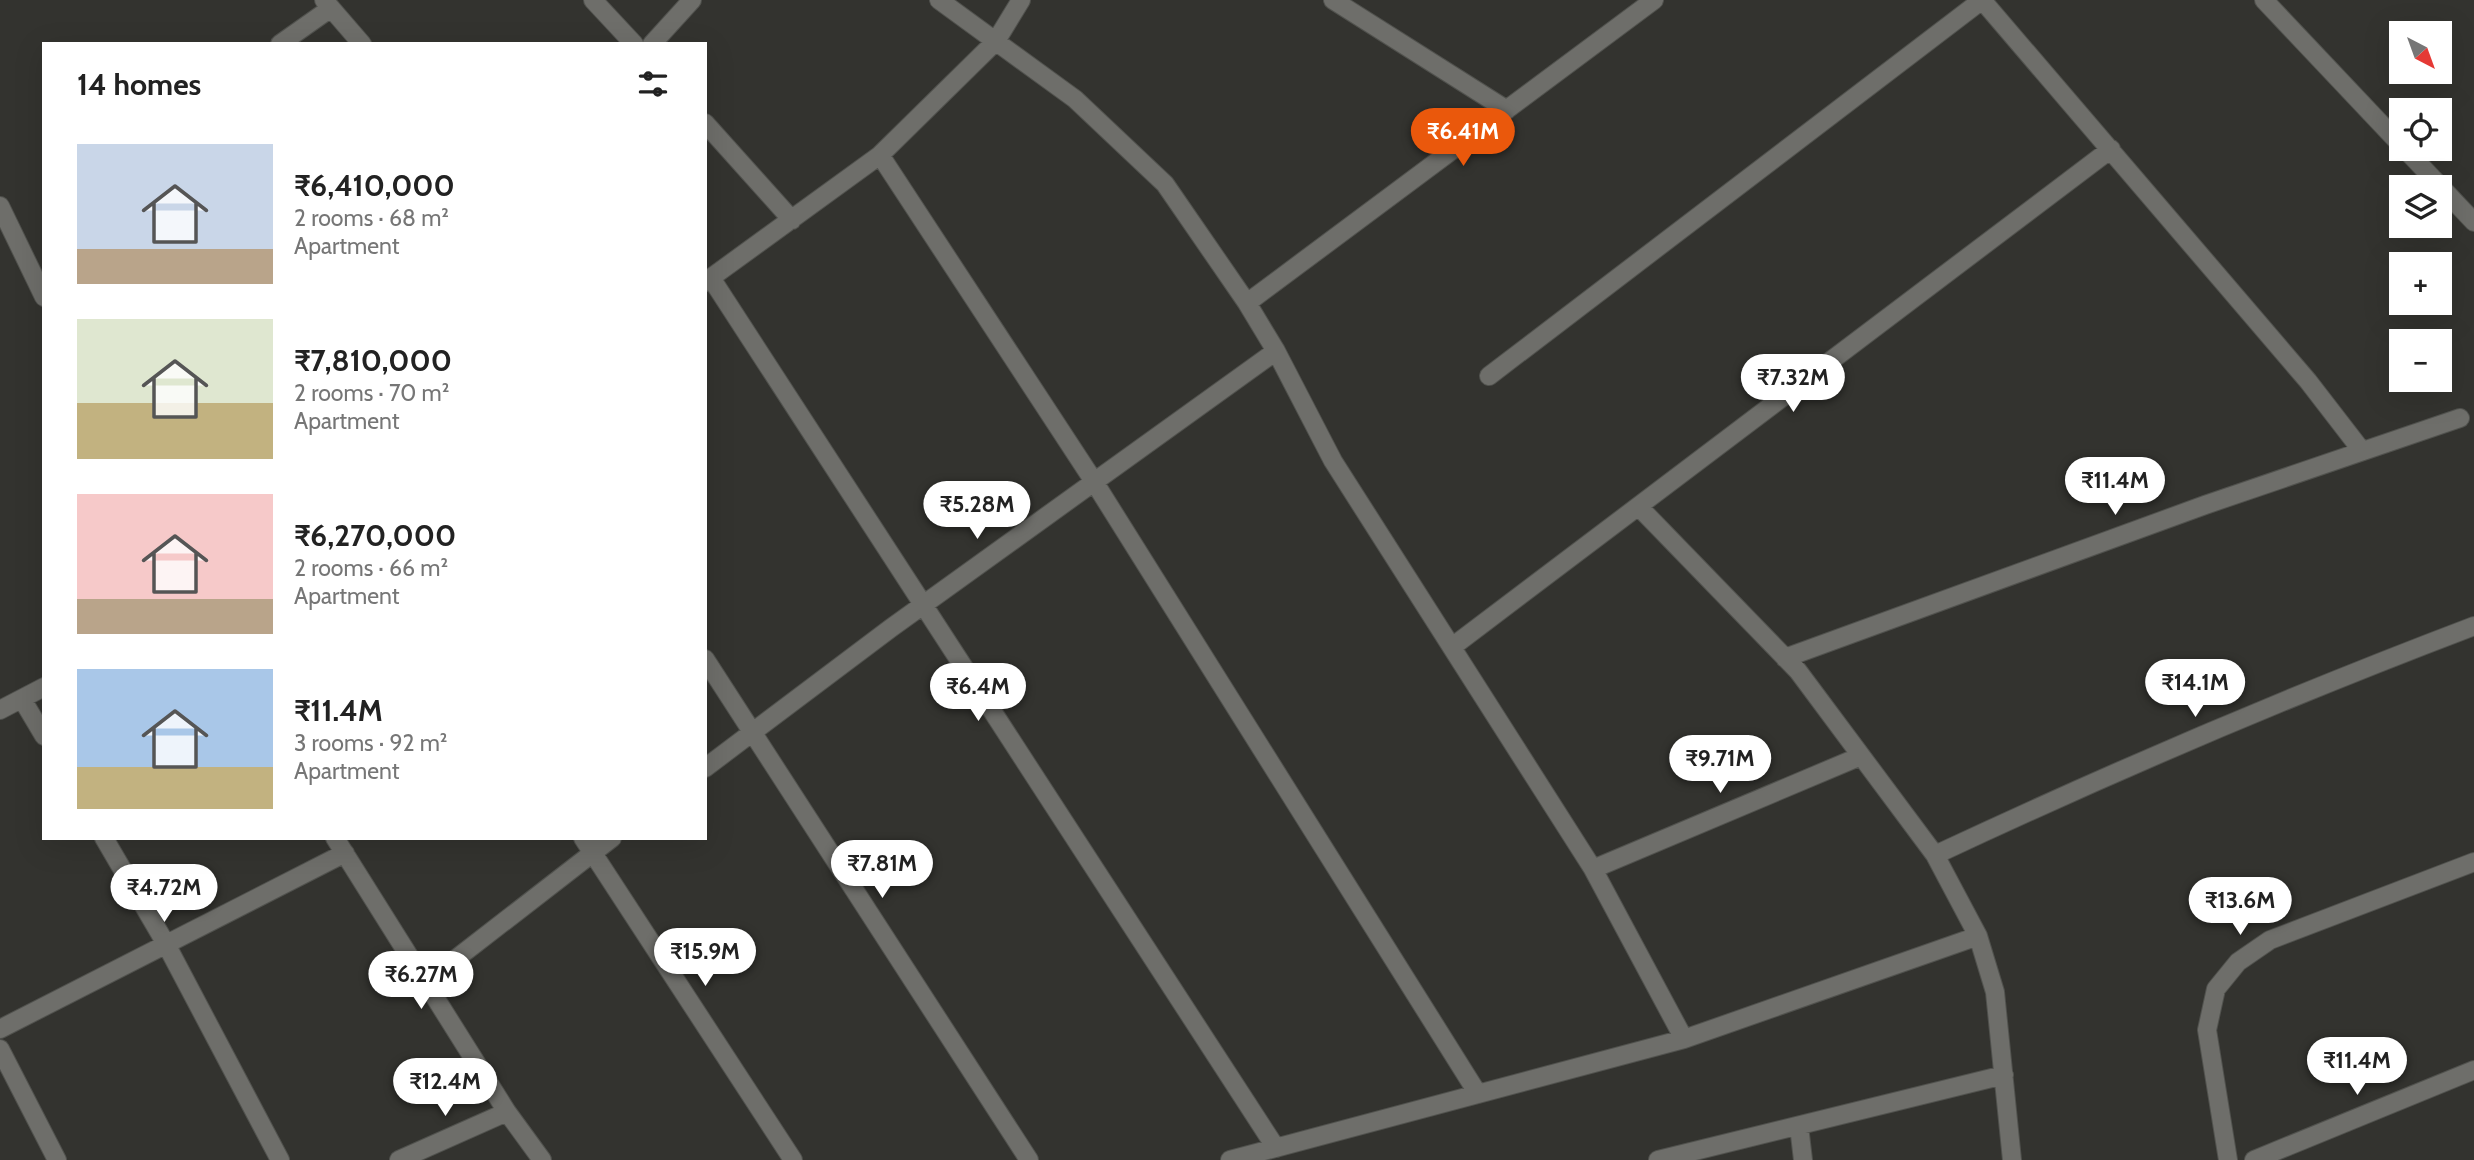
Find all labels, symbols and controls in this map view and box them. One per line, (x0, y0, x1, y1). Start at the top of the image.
north arrow (2389, 21, 2452, 84)
map controls (2389, 21, 2452, 392)
icon: filters (634, 65, 672, 103)
text: 14 homes (77, 66, 201, 103)
button: locate (2389, 98, 2452, 161)
pin: ₹6.41M (1406, 108, 1520, 168)
text: ₹6.41M (1427, 117, 1499, 145)
text: ₹6,410,000 (294, 167, 455, 204)
icon: home (133, 172, 217, 256)
button: layers (2389, 175, 2452, 238)
text: 2 rooms · 68 m² (294, 204, 449, 232)
text: Apartment (294, 232, 399, 260)
button: + (2389, 252, 2452, 315)
button: − (2389, 329, 2452, 392)
text: ₹7,810,000 (294, 342, 452, 379)
icon: home (133, 347, 217, 431)
pin: ₹7.32M (1736, 354, 1850, 414)
text: ₹7.32M (1757, 363, 1829, 391)
text: 2 rooms · 70 m² (294, 379, 449, 407)
text: Apartment (294, 407, 399, 435)
pin: ₹11.4M (2058, 458, 2172, 517)
text: ₹11.4M (2081, 466, 2149, 494)
pin: ₹5.28M (920, 482, 1034, 541)
text: ₹5.28M (939, 490, 1015, 518)
text: ₹6,270,000 (294, 517, 456, 554)
icon: home (133, 522, 217, 606)
text: 2 rooms · 66 m² (294, 554, 448, 582)
text: Apartment (294, 582, 399, 610)
pin: ₹14.1M (2138, 660, 2252, 719)
pin: ₹6.4M (929, 664, 1027, 723)
text: ₹14.1M (2161, 668, 2229, 696)
text: ₹6.4M (946, 672, 1010, 700)
text: ₹11.4M (294, 692, 383, 729)
icon: home (133, 697, 217, 781)
text: 3 rooms · 92 m² (294, 729, 448, 757)
pin: ₹9.71M (1663, 736, 1777, 795)
text: ₹9.71M (1685, 744, 1755, 772)
text: Apartment (294, 757, 399, 785)
pin: ₹7.81M (825, 841, 939, 900)
text: ₹7.81M (847, 849, 917, 877)
pin: ₹4.72M (107, 864, 221, 924)
text: ₹4.72M (127, 873, 201, 901)
pin: ₹13.6M (2183, 878, 2297, 937)
text: ₹13.6M (2205, 886, 2275, 914)
pin: ₹15.9M (648, 928, 762, 988)
text: ₹15.9M (670, 937, 740, 965)
pin: ₹6.27M (364, 951, 478, 1011)
text: ₹6.27M (384, 960, 458, 988)
pin: ₹11.4M (2300, 1038, 2414, 1097)
text: ₹11.4M (2323, 1046, 2391, 1074)
pin: ₹12.4M (388, 1058, 502, 1118)
text: ₹12.4M (409, 1067, 481, 1095)

